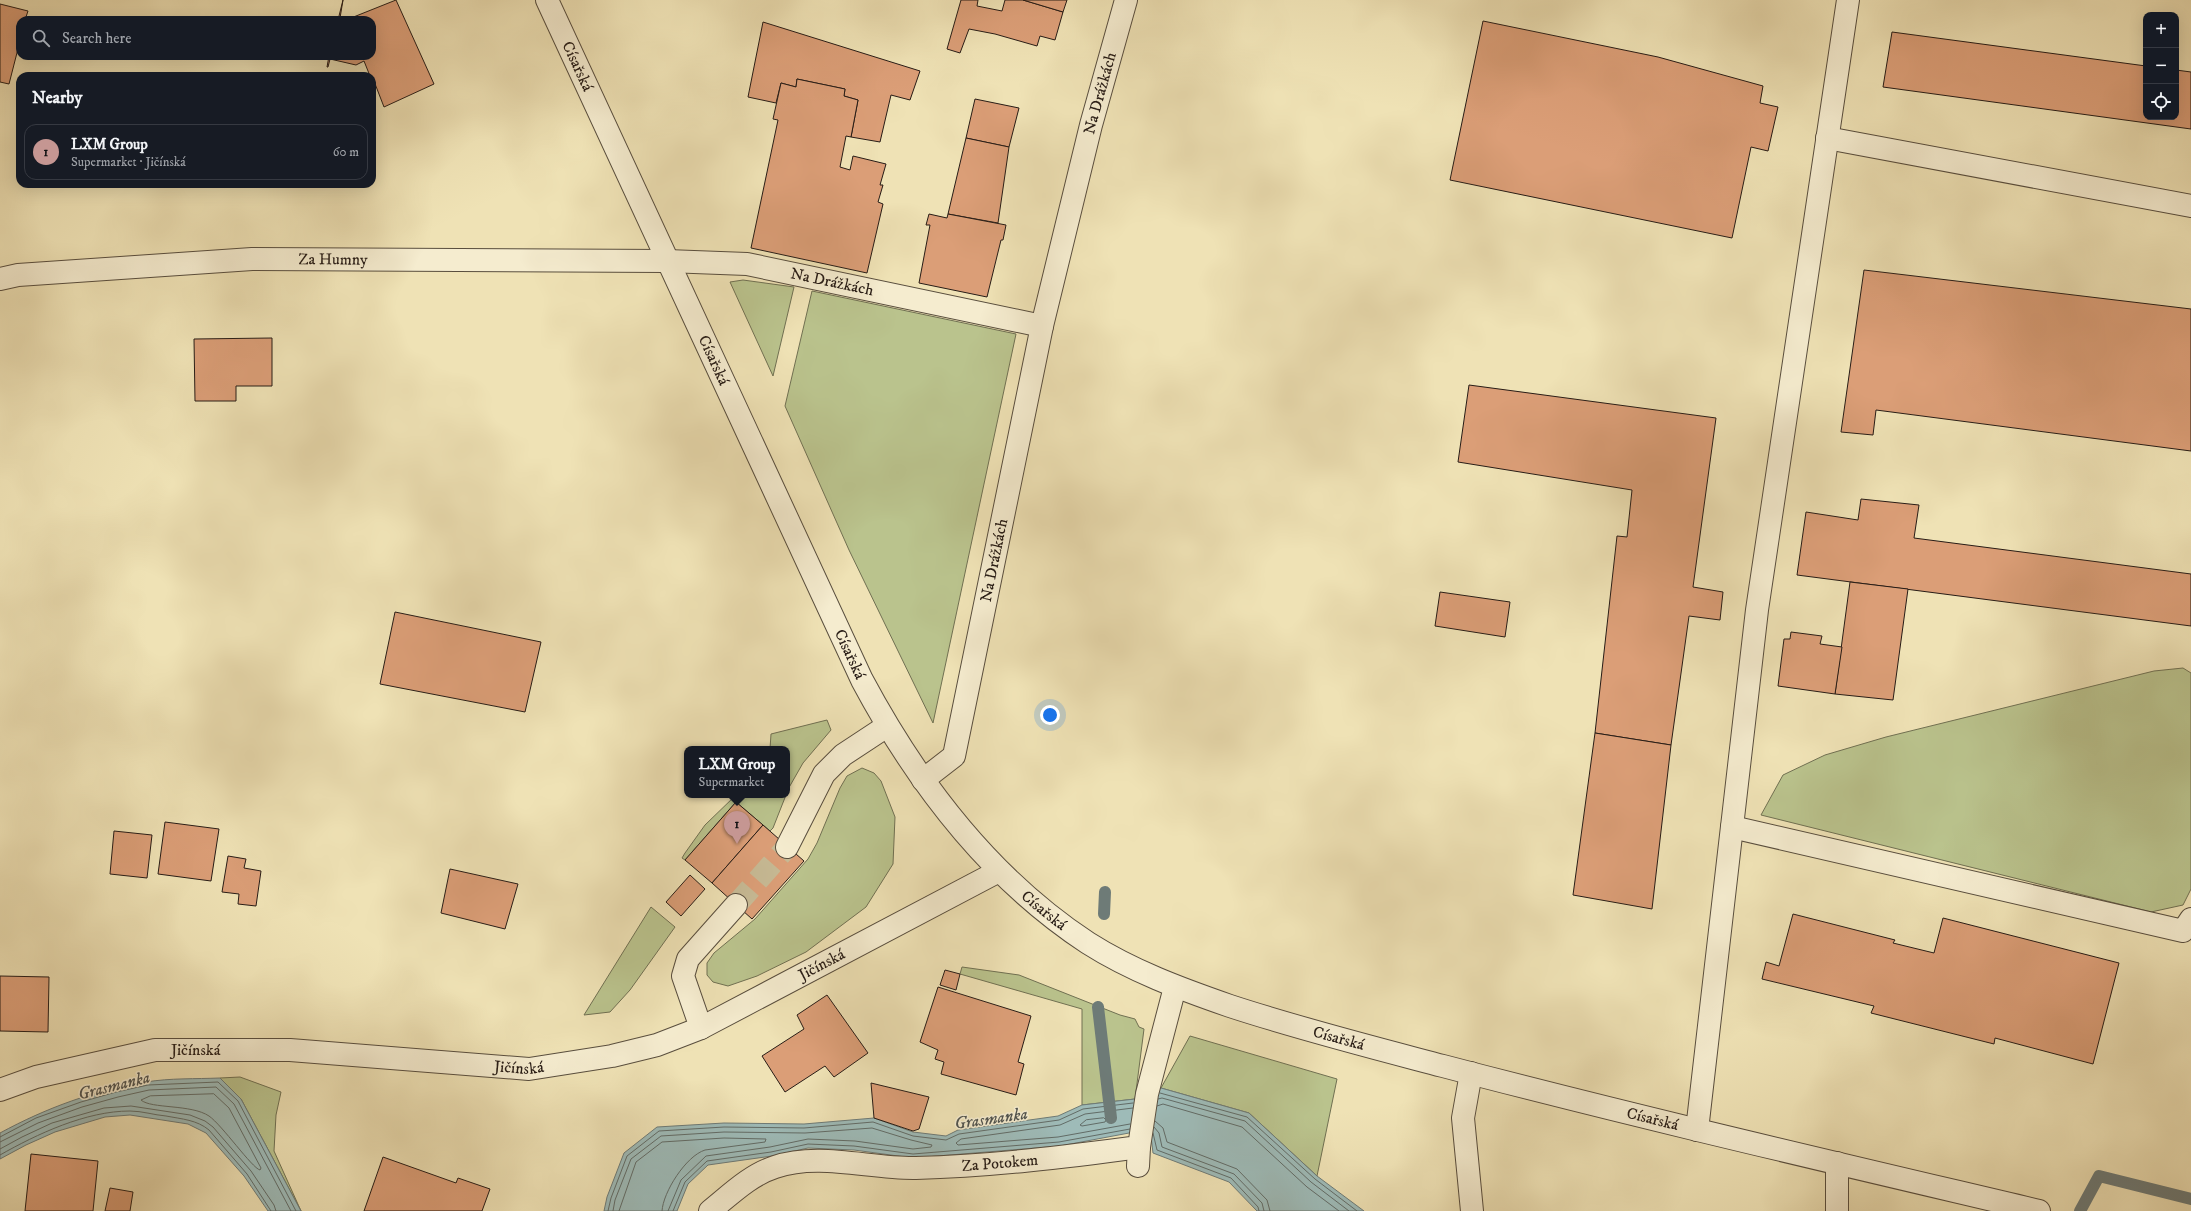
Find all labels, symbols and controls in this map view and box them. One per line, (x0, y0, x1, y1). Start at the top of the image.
map controls (2143, 12, 2179, 120)
button: + (2143, 12, 2179, 48)
search box (16, 16, 376, 60)
icon: search (30, 27, 52, 49)
text: Search here (62, 29, 131, 48)
street label: Císařská (557, 38, 598, 95)
button: − (2143, 48, 2179, 84)
street label: Na Drážkách (1079, 49, 1121, 136)
button: locate (2143, 84, 2179, 120)
text: Nearby (32, 87, 82, 109)
text: LXM Group (71, 135, 148, 154)
text: 1 (44, 144, 48, 160)
text: 60 m (333, 144, 359, 160)
text: Supermarket · Jičínská (71, 154, 186, 170)
street label: Za Humny (298, 249, 368, 270)
street label: Na Drážkách (789, 263, 876, 300)
street label: Císařská (694, 332, 734, 389)
street label: Na Drážkách (976, 516, 1012, 604)
street label: Císařská (830, 626, 870, 683)
your location (1040, 705, 1060, 725)
popup (684, 746, 790, 798)
text: LXM Group (699, 755, 775, 774)
text: Supermarket (699, 774, 764, 790)
pin: 1 (724, 811, 750, 844)
street label: Císařská (1017, 886, 1071, 935)
street label: Jičínská (793, 944, 849, 986)
street label: Císařská (1311, 1022, 1367, 1055)
street label: Jičínská (169, 1040, 221, 1060)
street label: Jičínská (491, 1056, 545, 1079)
water label: Grasmanka (76, 1066, 152, 1106)
water label: Grasmanka (953, 1103, 1029, 1135)
street label: Císařská (1625, 1103, 1681, 1135)
street label: Za Potokem (961, 1150, 1039, 1176)

